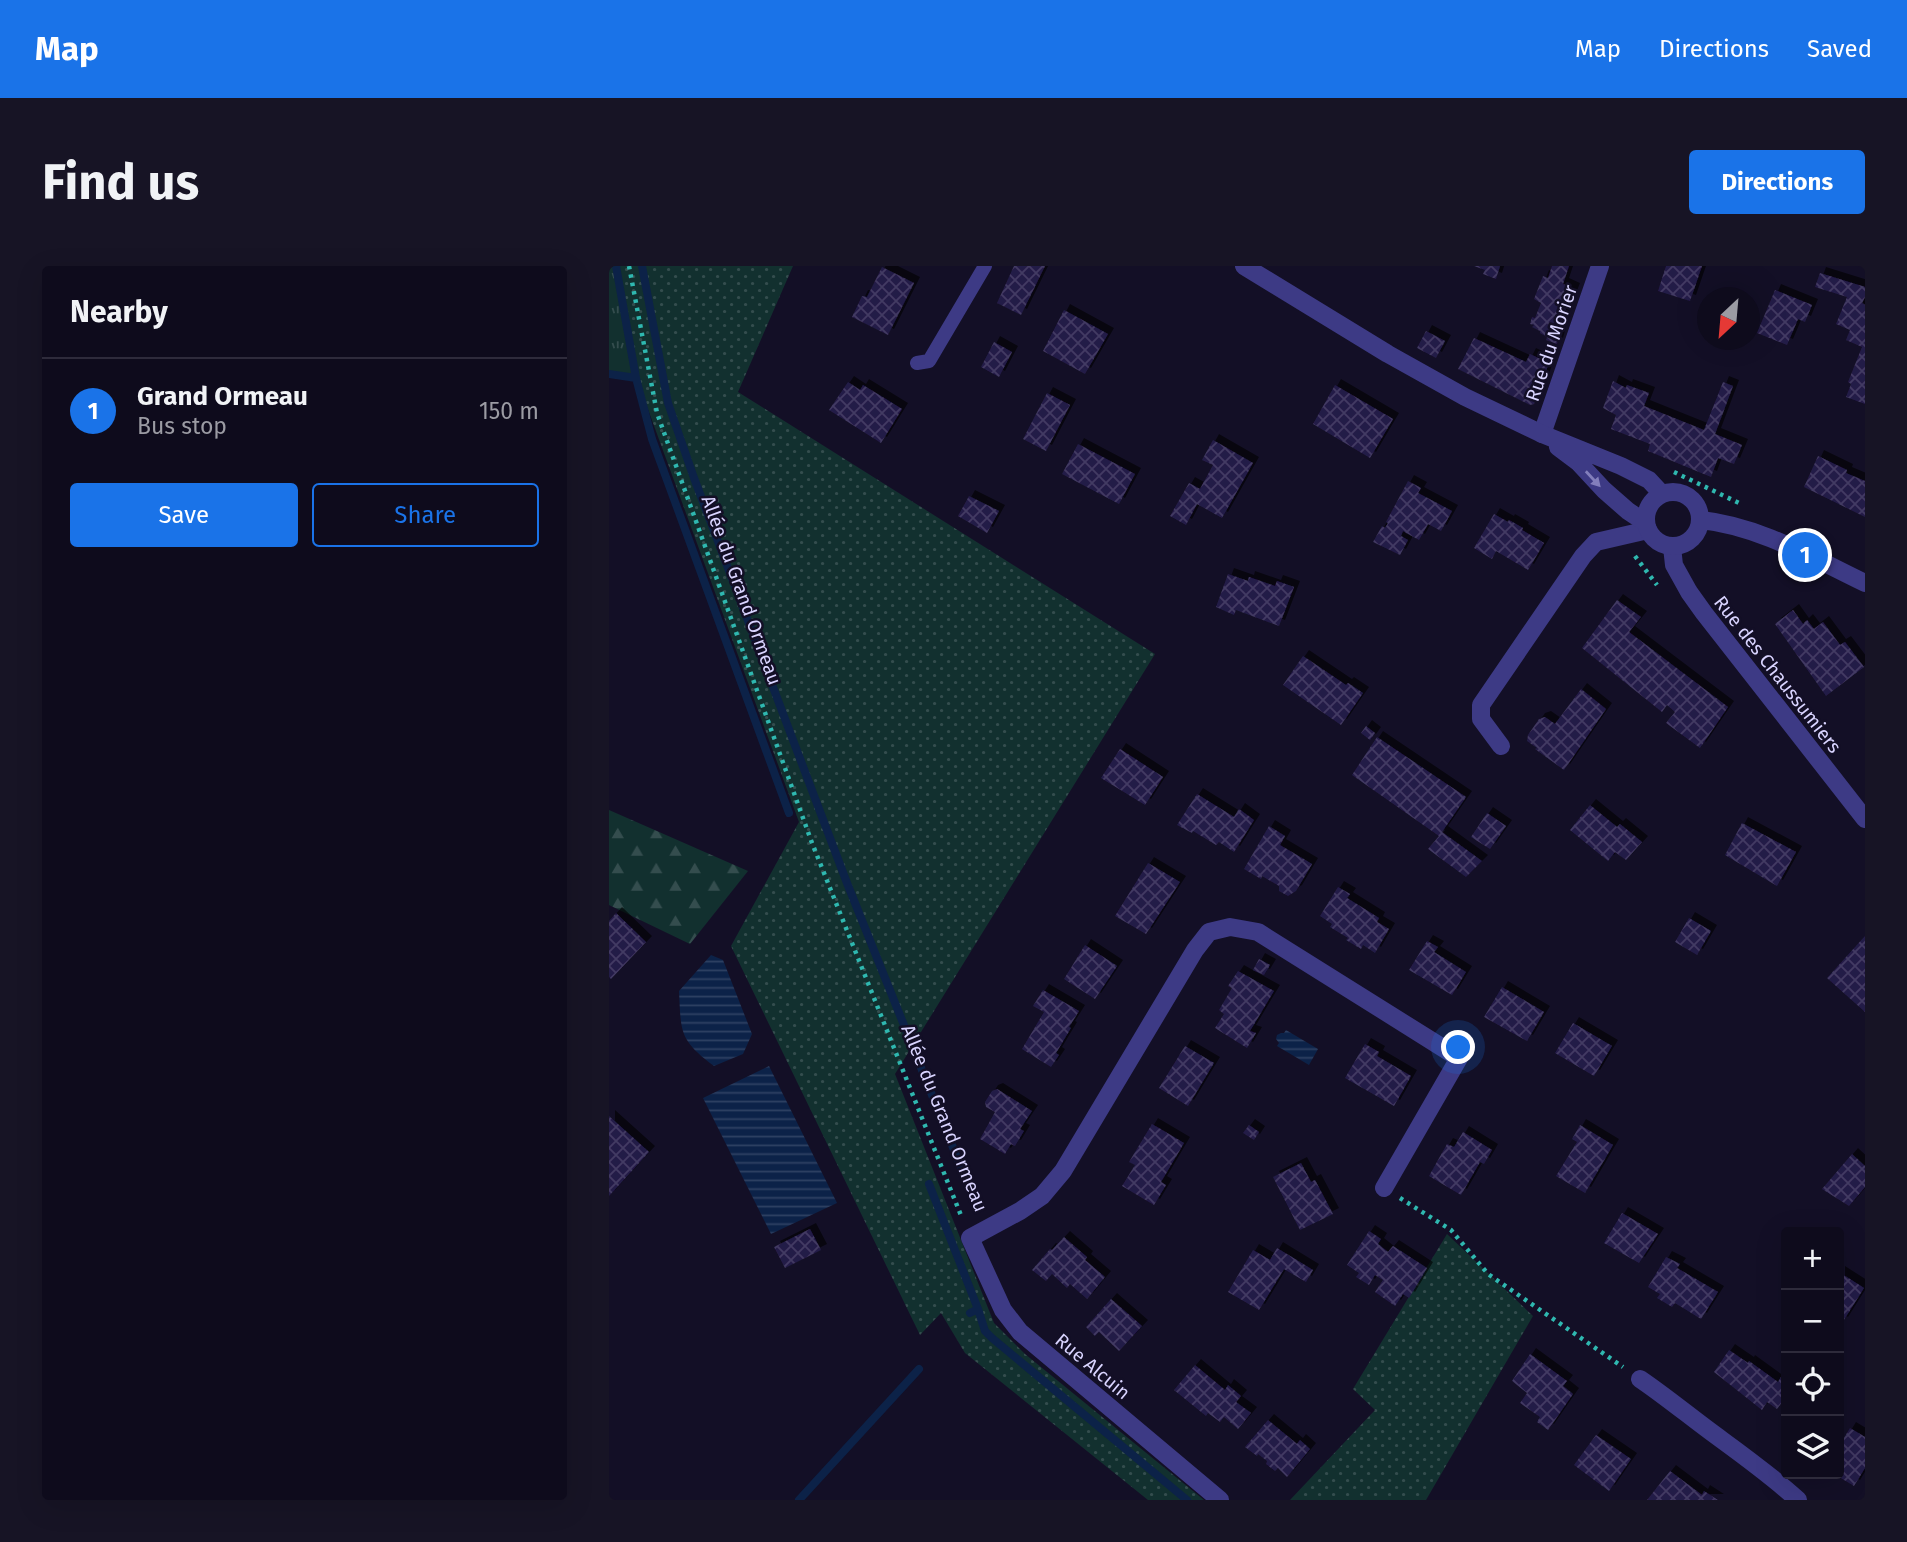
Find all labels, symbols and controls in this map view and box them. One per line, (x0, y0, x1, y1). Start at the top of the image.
text: Map (35, 29, 99, 69)
text: Map (1575, 35, 1621, 63)
text: Directions (1659, 35, 1769, 63)
text: Saved (1807, 35, 1872, 63)
button: Directions (1689, 150, 1865, 214)
text: Find us (42, 153, 199, 212)
street label: Rue du Morier (1521, 281, 1582, 404)
north arrow (1697, 287, 1760, 350)
text: Nearby (70, 294, 168, 330)
text: Grand Ormeau (137, 381, 308, 412)
text: 1 (88, 397, 98, 425)
text: 150 m (479, 397, 539, 425)
text: Bus stop (137, 412, 227, 440)
one-way arrow (1585, 470, 1601, 487)
button: Save (70, 483, 298, 547)
button: Share (312, 483, 539, 547)
street label: Allée du Grand Ormeau (697, 492, 787, 688)
pin: 1 (1782, 529, 1828, 581)
street label: Rue des Chaussumiers (1709, 591, 1846, 758)
street label: Allée du Grand Ormeau (896, 1021, 993, 1215)
your location (1441, 1030, 1475, 1064)
map controls (1781, 1227, 1844, 1479)
button: + (1781, 1227, 1844, 1290)
button: − (1781, 1290, 1844, 1353)
street label: Rue Alcuin (1051, 1328, 1135, 1404)
button: locate (1781, 1353, 1844, 1416)
button: layers (1781, 1416, 1844, 1479)

